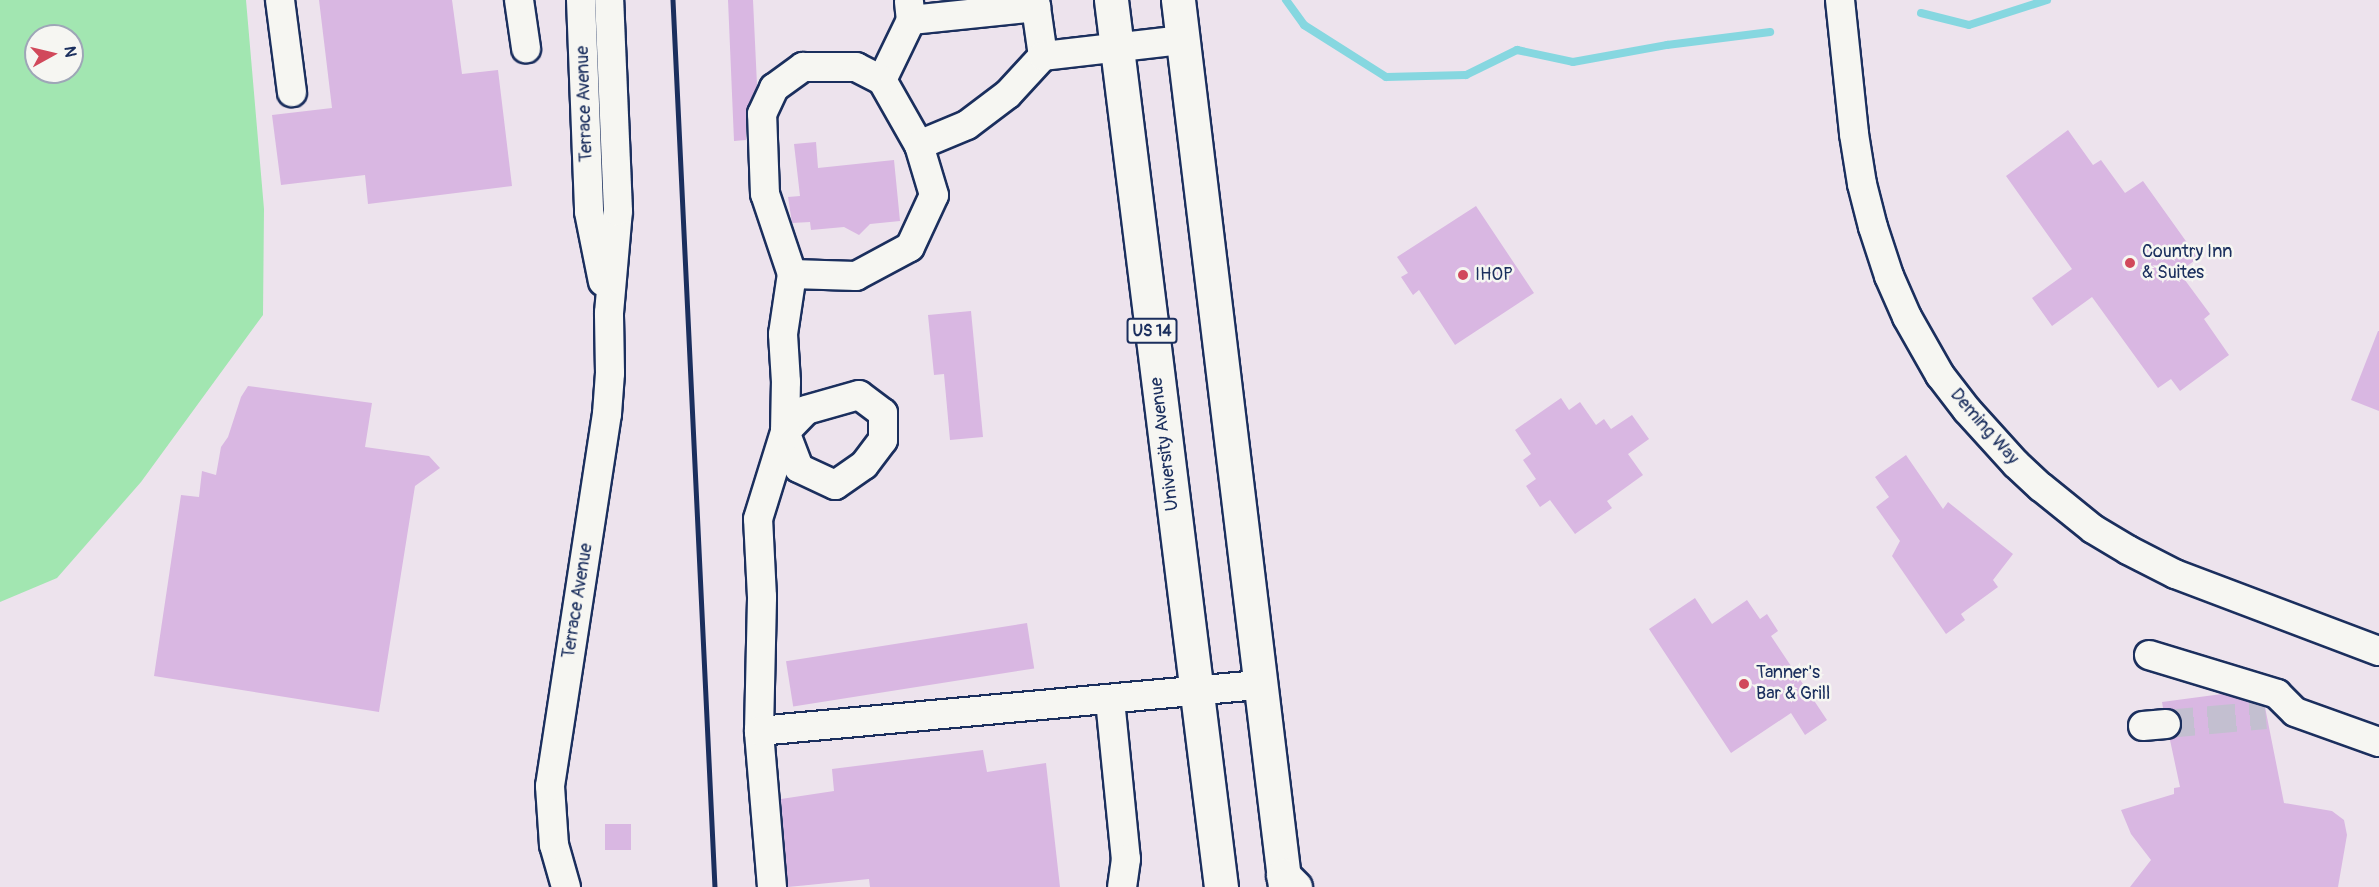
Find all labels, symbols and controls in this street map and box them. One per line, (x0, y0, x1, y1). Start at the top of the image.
north arrow (24, 24, 84, 84)
text: N (59, 45, 80, 59)
street label: Terrace Avenue (572, 46, 598, 162)
place label: Country Inn & Suites (2142, 242, 2233, 284)
marker: Country Inn & Suites (2123, 256, 2137, 270)
place label: IHOP (1475, 264, 1513, 286)
marker: IHOP (1456, 268, 1470, 282)
road number: US 14 (1126, 318, 1178, 344)
street label: University Avenue (1146, 376, 1184, 512)
street label: Deming Way (1945, 385, 2023, 469)
street label: Terrace Avenue (558, 542, 598, 660)
place label: Tanner's Bar & Grill (1756, 663, 1830, 706)
marker: Tanner's Bar & Grill (1737, 677, 1751, 691)

